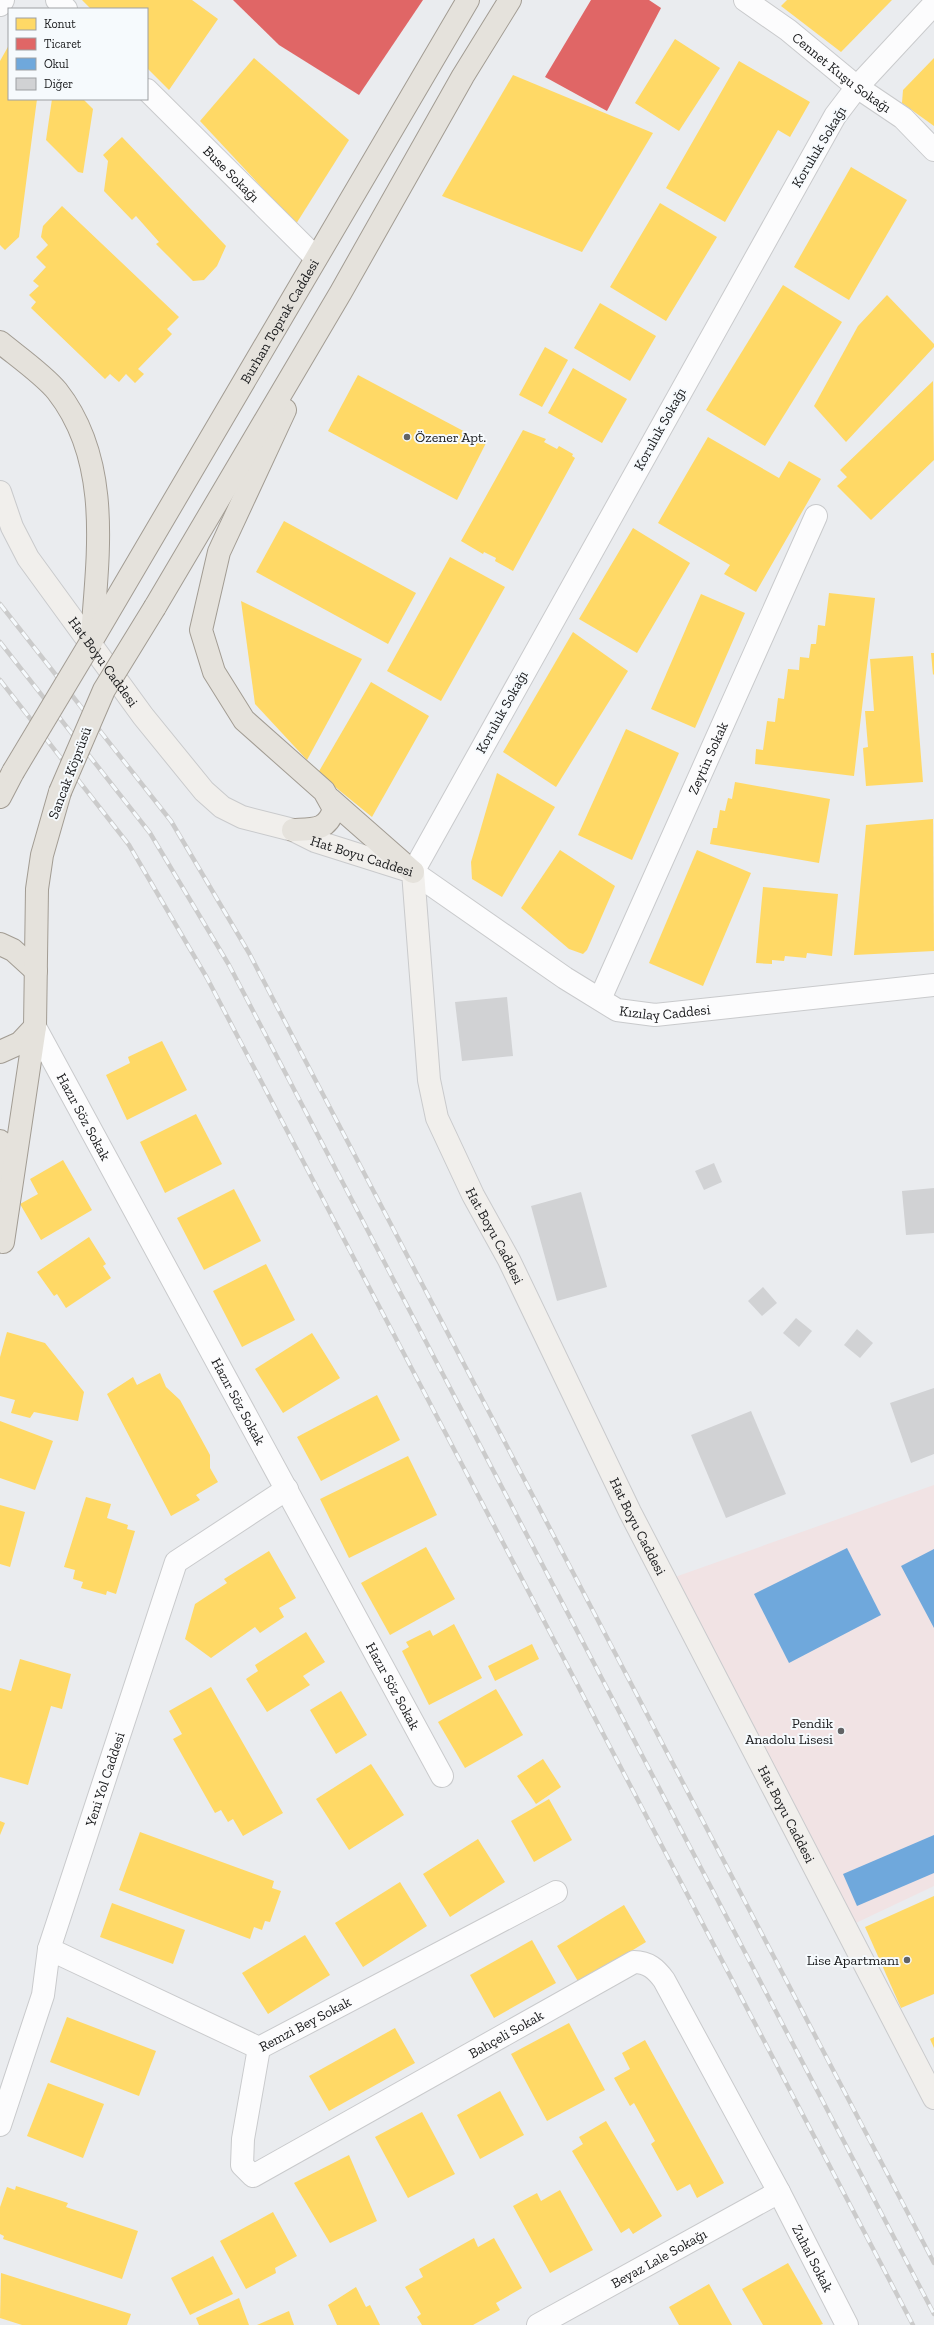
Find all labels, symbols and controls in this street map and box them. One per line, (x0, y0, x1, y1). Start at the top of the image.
legend (8, 8, 148, 100)
text: Konut (44, 17, 76, 31)
street label: Cennet Kuşu Sokağı (789, 29, 895, 116)
text: Ticaret (44, 37, 82, 51)
text: Okul (44, 57, 69, 71)
text: Diğer (44, 77, 73, 91)
street label: Koruluk Sokağı (788, 103, 850, 191)
street label: Buse Sokağı (200, 142, 263, 206)
street label: Burhan Toprak Caddesi (236, 256, 322, 387)
street label: Koruluk Sokağı (630, 385, 690, 473)
place label: Özener Apt. (415, 429, 486, 446)
marker: Özener Apt. (402, 432, 412, 442)
street label: Hat Boyu Caddesi (65, 613, 142, 710)
street label: Koruluk Sokağı (472, 668, 532, 756)
street label: Zeytin Sokak (684, 718, 732, 797)
street label: Sancak Köprüsü (45, 724, 95, 821)
street label: Hat Boyu Caddesi (308, 832, 416, 880)
street label: Kızılay Caddesi (618, 1001, 711, 1024)
street label: Hazır Söz Sokak (53, 1070, 115, 1164)
street label: Hat Boyu Caddesi (462, 1185, 528, 1287)
street label: Hazır Söz Sokak (208, 1355, 269, 1449)
street label: Hat Boyu Caddesi (606, 1475, 670, 1578)
street label: Hazır Söz Sokak (363, 1639, 424, 1733)
place label: Pendik Anadolu Lisesi (745, 1715, 834, 1748)
marker: Pendik Anadolu Lisesi (836, 1726, 846, 1736)
street label: Yeni Yol Caddesi (81, 1730, 128, 1829)
street label: Hat Boyu Caddesi (754, 1763, 819, 1866)
place label: Lise Apartmanı (807, 1952, 899, 1969)
marker: Lise Apartmanı (902, 1955, 912, 1965)
street label: Remzi Bey Sokak (256, 1992, 354, 2055)
street label: Bahçeli Sokak (466, 2006, 547, 2062)
street label: Zuhal Sokak (789, 2222, 837, 2295)
street label: Beyaz Lale Sokağı (608, 2225, 710, 2292)

